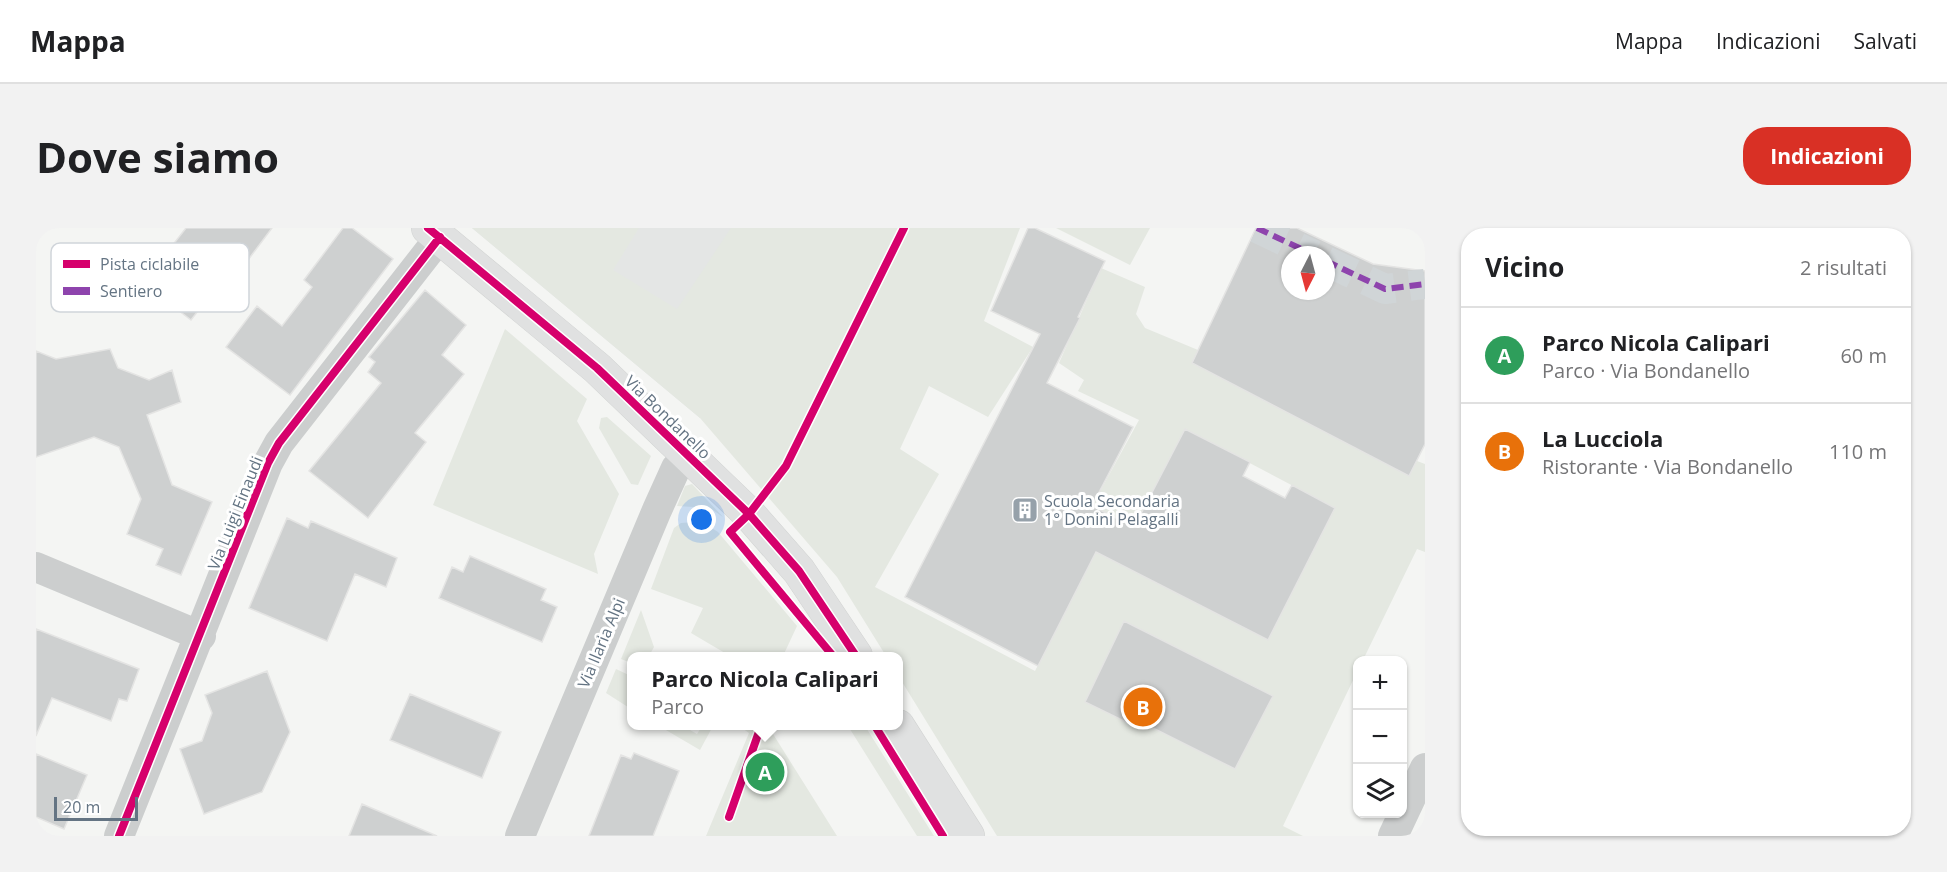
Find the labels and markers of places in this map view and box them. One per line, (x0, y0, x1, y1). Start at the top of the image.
place label: Scuola Secondaria 1° Donini Pelagalli (1044, 490, 1180, 530)
building icon: Scuola Secondaria 1° Donini Pelagalli (1010, 495, 1040, 525)
pin: B (1124, 684, 1162, 730)
pin: A (746, 750, 784, 794)

